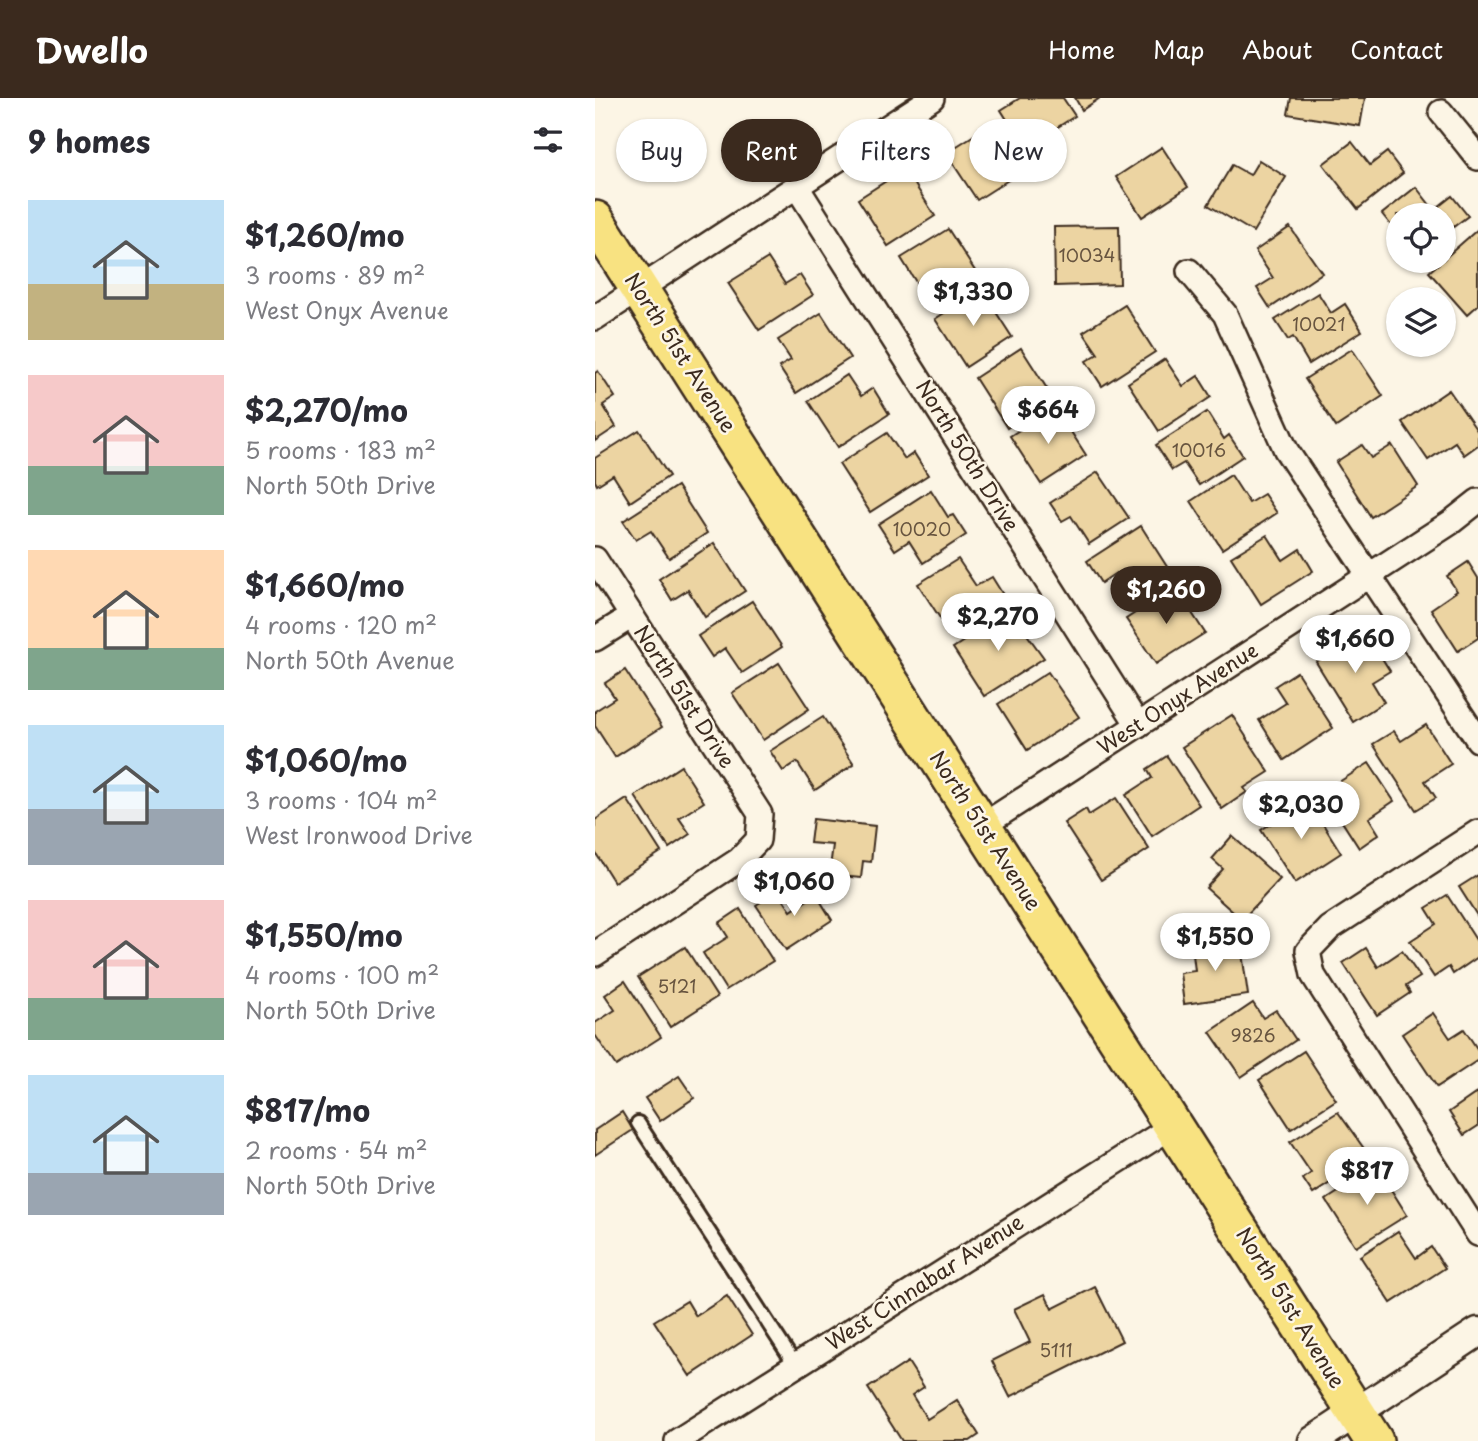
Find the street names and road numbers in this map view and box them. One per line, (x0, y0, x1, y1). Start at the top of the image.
street label: North 51st Avenue (618, 266, 745, 438)
street label: North 50th Drive (909, 373, 1028, 537)
street label: North 51st Drive (627, 618, 744, 774)
street label: West Onyx Avenue (1090, 633, 1264, 761)
street label: North 51st Avenue (923, 744, 1050, 916)
street label: West Cinnabar Avenue (819, 1205, 1029, 1357)
street label: North 51st Avenue (1229, 1220, 1354, 1394)

